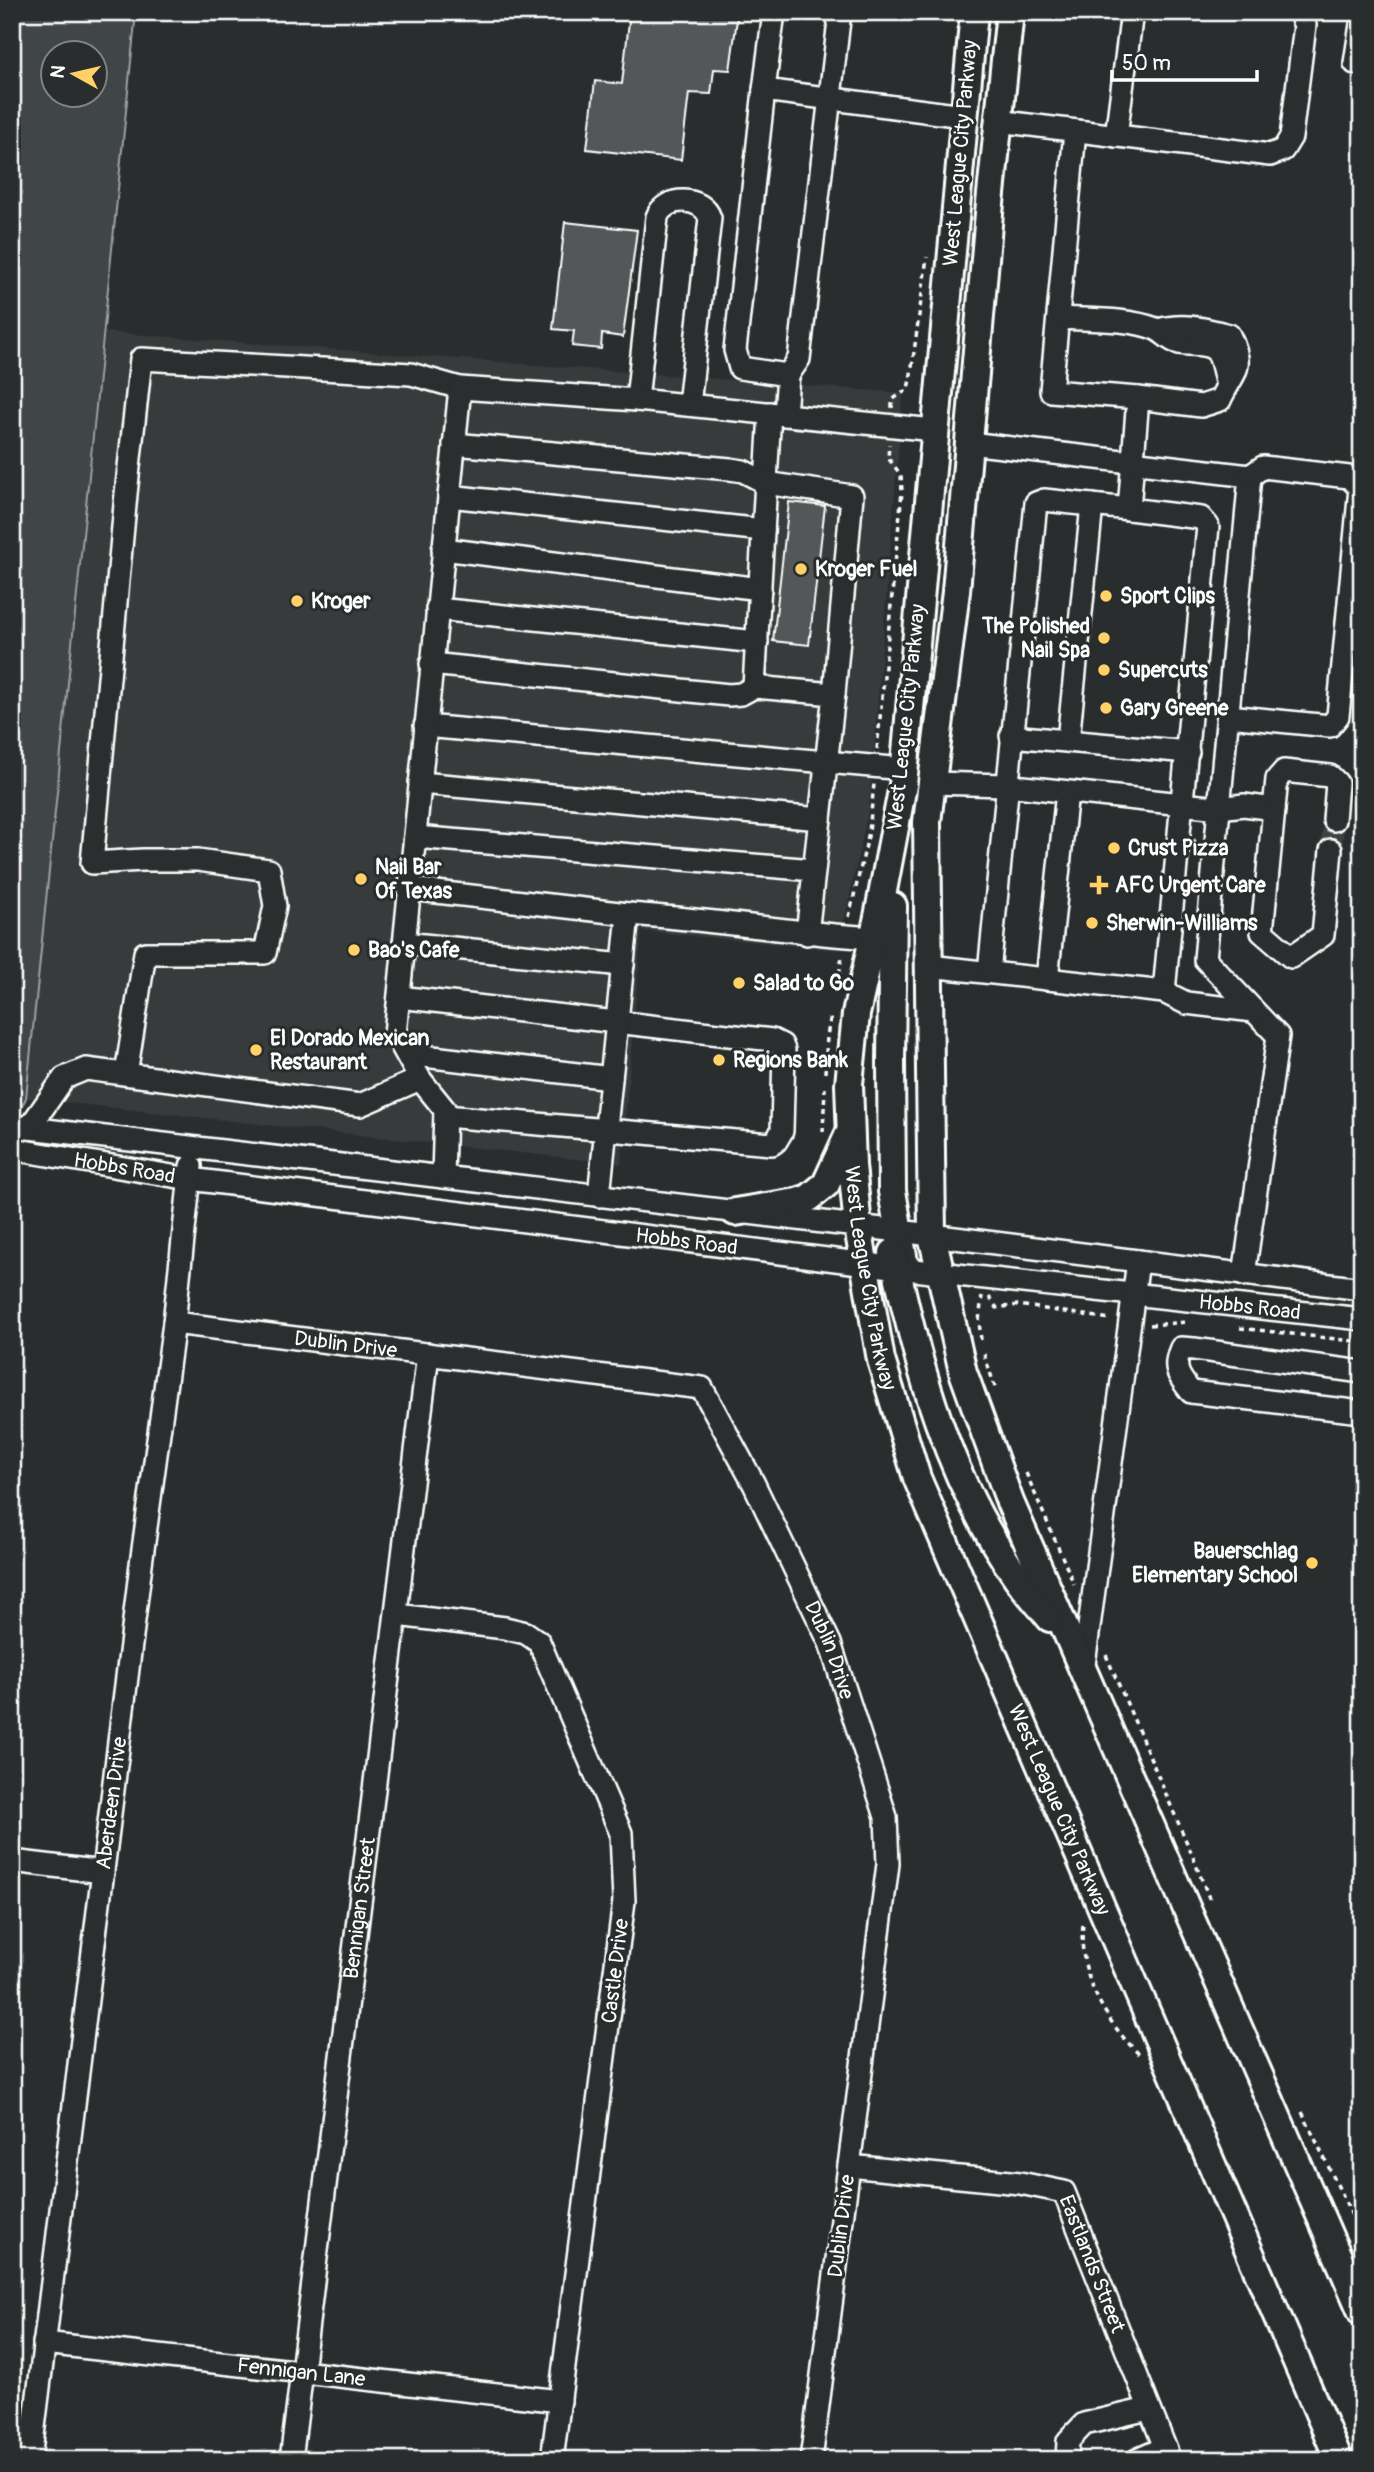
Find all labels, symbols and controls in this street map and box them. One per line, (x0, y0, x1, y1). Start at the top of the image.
north arrow (38, 38, 108, 108)
scale bar (1112, 38, 1257, 82)
street label: West League City Parkway (937, 39, 984, 267)
text: 50 m (1122, 50, 1171, 77)
text: N (45, 64, 71, 80)
place label: Kroger Fuel (815, 556, 918, 583)
marker: Kroger Fuel (793, 561, 809, 577)
place label: Sport Clips (1120, 583, 1216, 610)
place label: Kroger (311, 588, 371, 615)
marker: Sport Clips (1098, 588, 1114, 604)
marker: Kroger (289, 593, 305, 609)
street label: West League City Parkway (881, 603, 932, 831)
place label: The Polished Nail Spa (981, 613, 1090, 664)
marker: The Polished Nail Spa (1096, 630, 1112, 646)
place label: Supercuts (1118, 657, 1208, 684)
marker: Supercuts (1096, 662, 1112, 678)
place label: Gary Greene (1120, 695, 1229, 722)
marker: Gary Greene (1098, 700, 1114, 716)
place label: Crust Pizza (1128, 835, 1229, 862)
marker: Crust Pizza (1106, 840, 1122, 856)
place label: Nail Bar Of Texas (375, 854, 452, 905)
marker: Nail Bar Of Texas (353, 871, 369, 887)
place label: AFC Urgent Care (1115, 872, 1266, 899)
marker: AFC Urgent Care (1089, 875, 1109, 895)
place label: Sherwin-Williams (1106, 910, 1258, 937)
marker: Sherwin-Williams (1084, 915, 1100, 931)
place label: Bao's Cafe (368, 937, 460, 964)
marker: Bao's Cafe (346, 942, 362, 958)
place label: Salad to Go (753, 970, 855, 997)
marker: Salad to Go (731, 975, 747, 991)
place label: El Dorado Mexican Restaurant (270, 1025, 429, 1076)
marker: El Dorado Mexican Restaurant (248, 1042, 264, 1058)
place label: Regions Bank (733, 1047, 848, 1074)
marker: Regions Bank (711, 1052, 727, 1068)
street label: Hobbs Road (71, 1147, 177, 1190)
street label: West League City Parkway (838, 1165, 902, 1394)
street label: Hobbs Road (634, 1222, 739, 1262)
street label: Hobbs Road (1197, 1288, 1302, 1326)
street label: Dublin Drive (293, 1325, 399, 1364)
place label: Bauerschlag Elementary School (1132, 1538, 1298, 1589)
marker: Bauerschlag Elementary School (1304, 1555, 1320, 1571)
street label: Dublin Drive (798, 1597, 860, 1703)
street label: West League City Parkway (1002, 1700, 1116, 1920)
street label: Aberdeen Drive (90, 1735, 134, 1871)
street label: Bennigan Street (338, 1835, 382, 1981)
street label: Castle Drive (596, 1917, 635, 2025)
street label: Dublin Drive (822, 2172, 861, 2279)
street label: Eastlands Street (1053, 2191, 1132, 2337)
street label: Fennigan Lane (236, 2352, 368, 2393)

